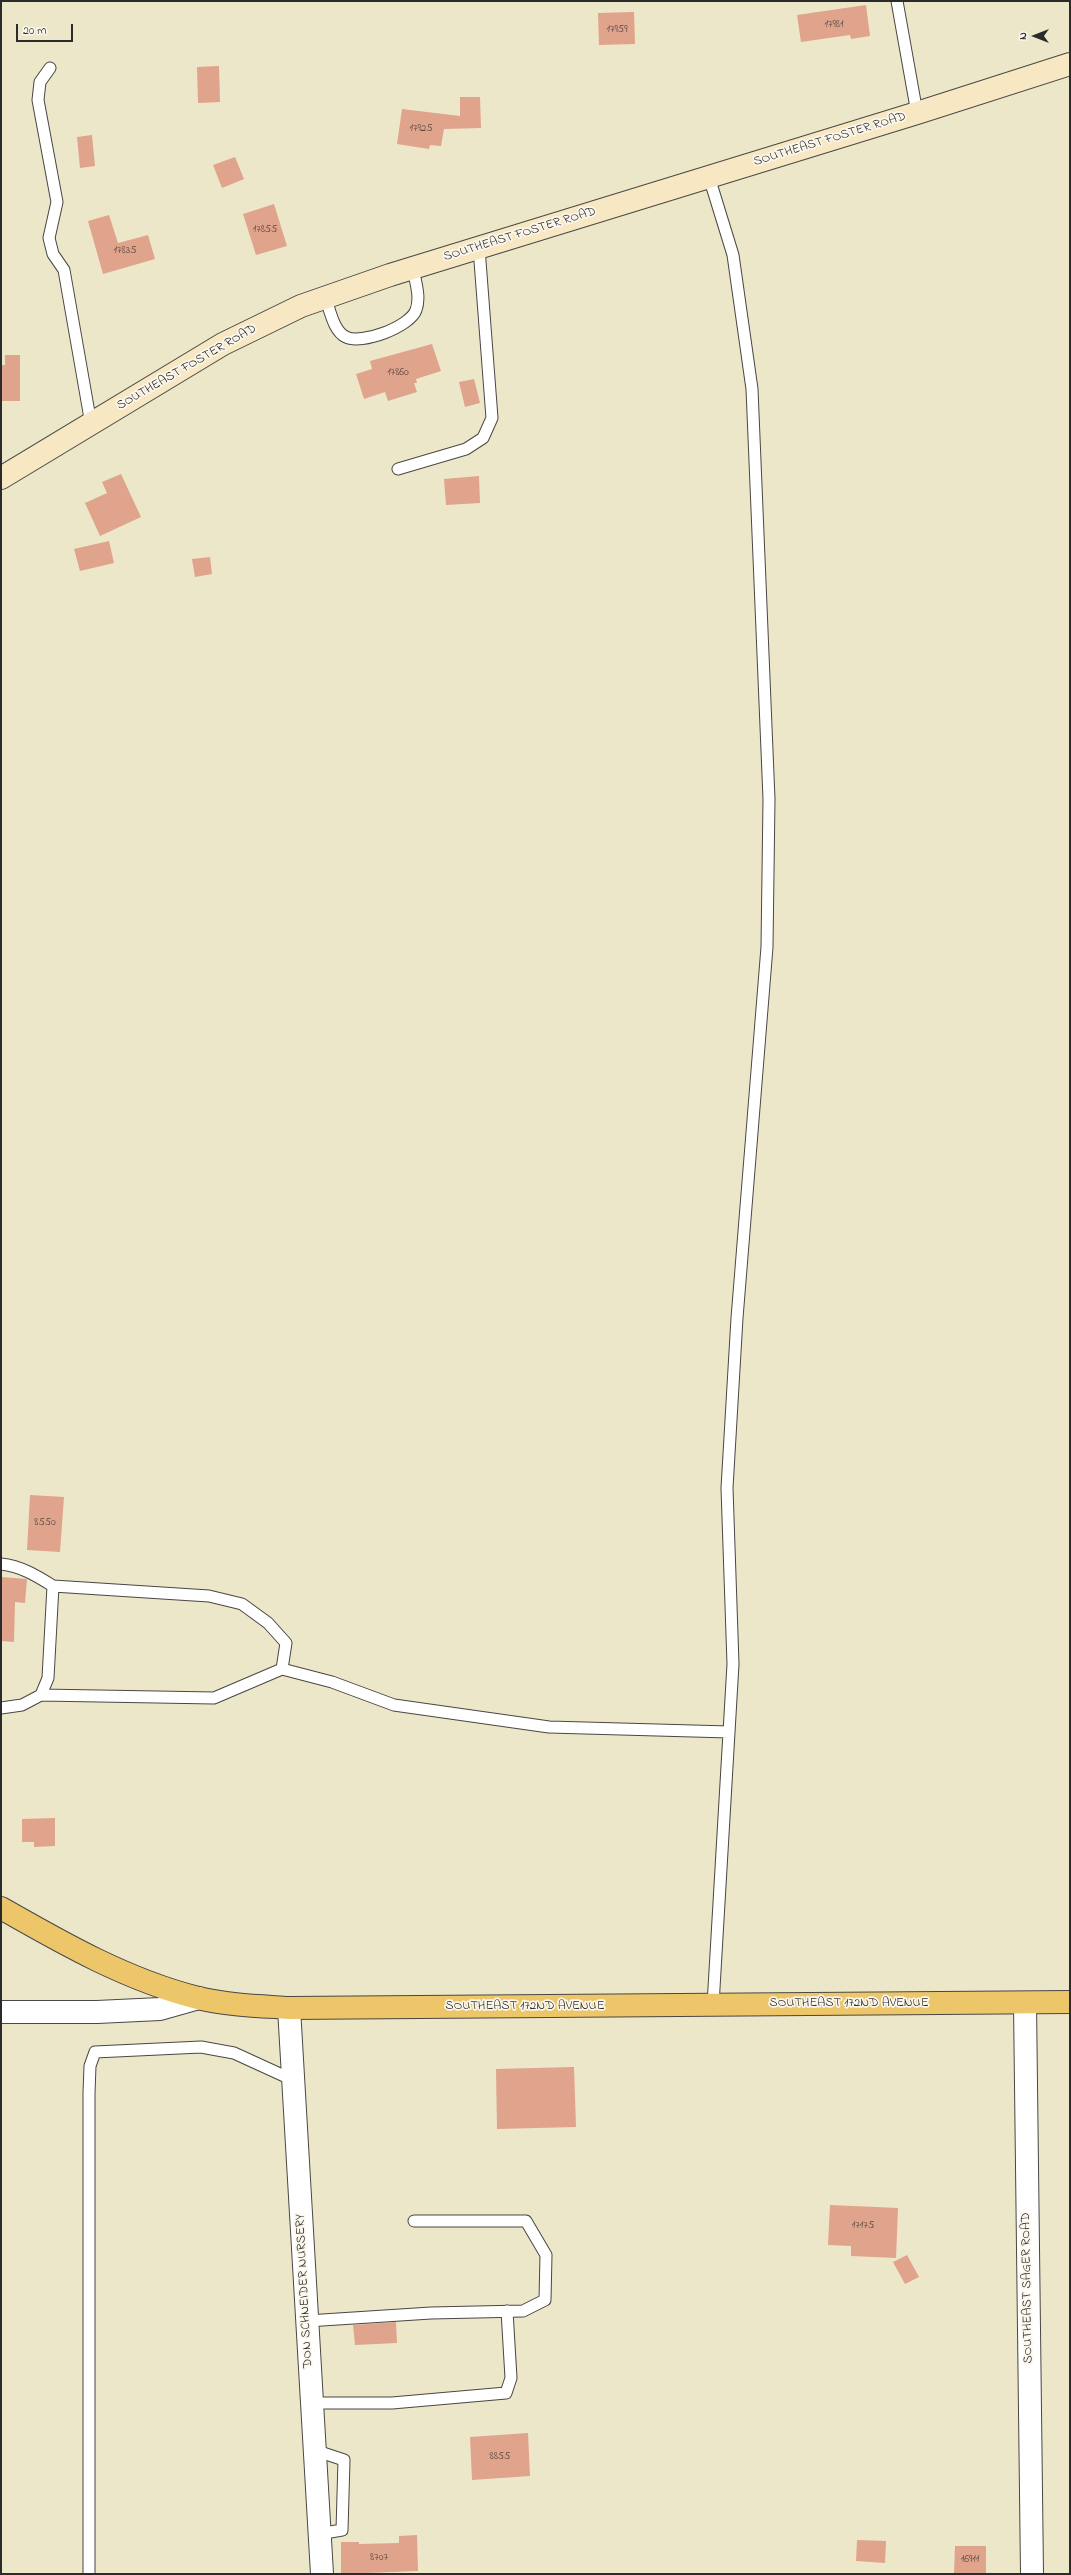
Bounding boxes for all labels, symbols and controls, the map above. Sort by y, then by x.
scale bar [18,16,75,42]
north arrow [1015,16,1055,56]
house number: 17981 [825,18,843,32]
text: 20 m [23,22,46,40]
house number: 17959 [607,23,627,37]
text: N [1015,32,1031,40]
street label: SOUTHEAST FOSTER ROAD [752,109,908,171]
house number: 17925 [409,122,433,136]
street label: SOUTHEAST FOSTER ROAD [442,204,598,266]
house number: 17855 [253,223,277,237]
house number: 17835 [114,244,136,258]
street label: SOUTHEAST FOSTER ROAD [114,322,260,414]
house number: 17860 [387,366,409,380]
house number: 8550 [34,1516,56,1530]
street label: SOUTHEAST 172ND AVENUE [769,1996,929,2012]
street label: SOUTHEAST 172ND AVENUE [445,1999,605,2015]
street label: SOUTHEAST SAGER ROAD [1019,2212,1037,2364]
street label: DON SCHNEIDER NURSERY [293,2214,317,2368]
house number: 17175 [852,2219,874,2233]
house number: 8855 [490,2450,510,2464]
house number: 8707 [370,2551,388,2565]
house number: 16911 [961,2553,979,2567]

